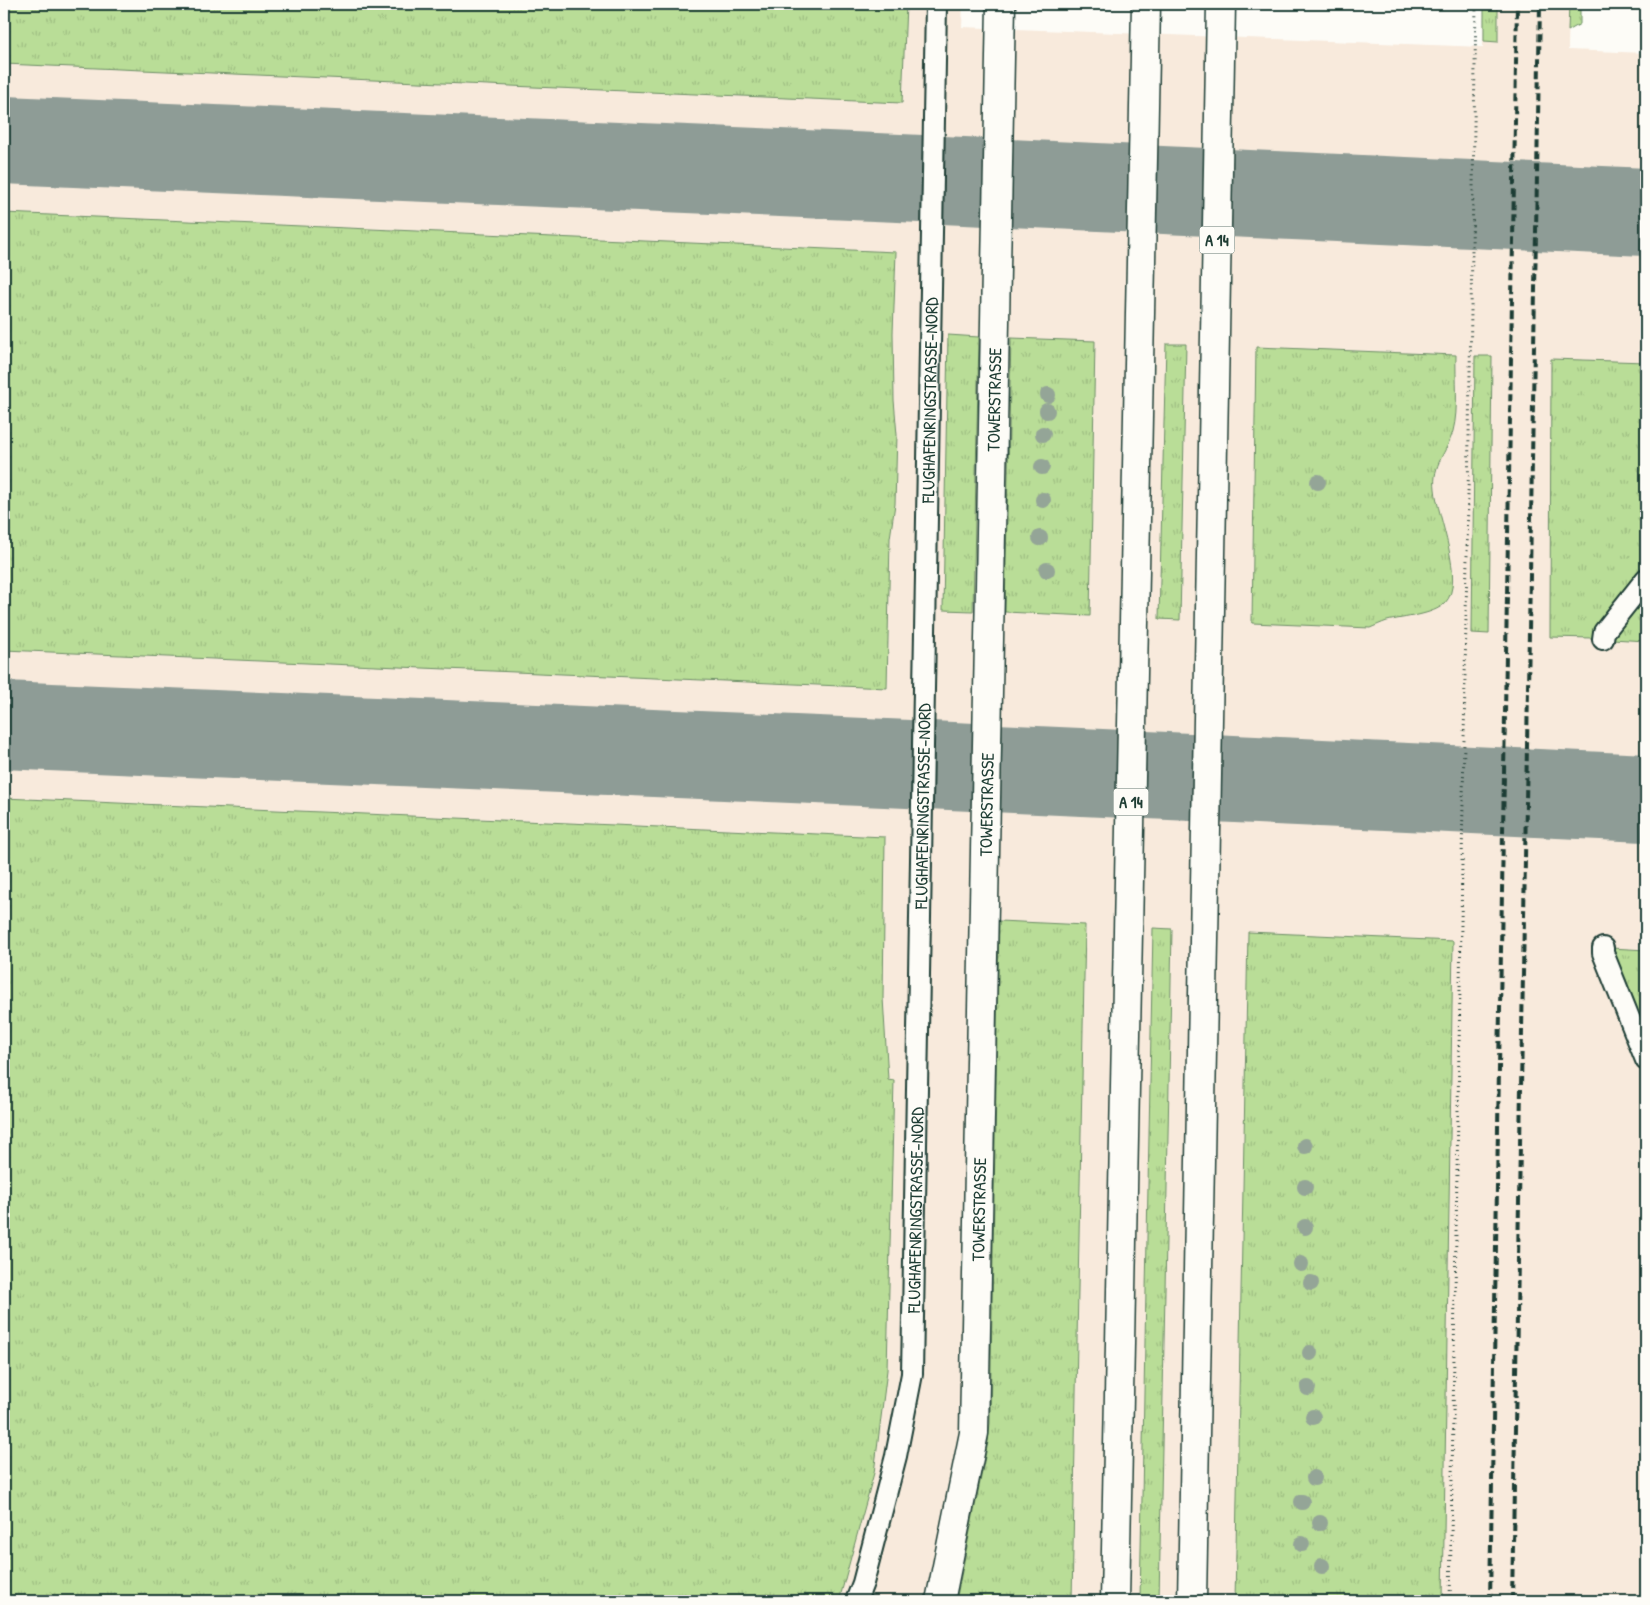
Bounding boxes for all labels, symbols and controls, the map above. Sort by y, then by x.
road number: A 14 [1200,226,1234,254]
street label: FLUGHAFENRINGSTRASSE-NORD [915,297,943,504]
street label: TOWERSTRASSE [980,347,1007,452]
street label: FLUGHAFENRINGSTRASSE-NORD [908,703,936,910]
street label: TOWERSTRASSE [972,752,999,857]
road number: A 14 [1114,789,1148,816]
street label: FLUGHAFENRINGSTRASSE-NORD [901,1106,929,1314]
street label: TOWERSTRASSE [965,1157,992,1262]

